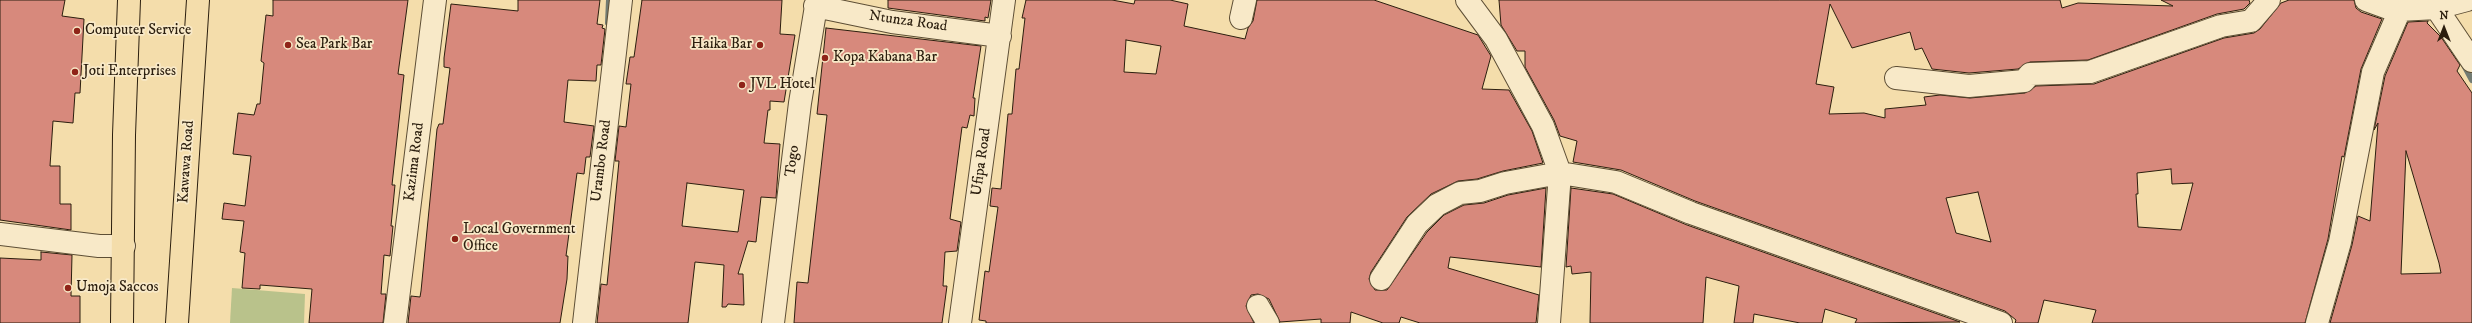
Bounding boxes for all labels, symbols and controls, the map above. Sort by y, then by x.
street label: Ntunza Road [868,8,948,36]
north arrow [2424,8,2464,48]
text: N [2439,9,2449,23]
place label: Computer Service [85,22,191,40]
marker: Computer Service [72,26,82,36]
place label: Sea Park Bar [296,36,372,54]
place label: Haika Bar [691,36,752,54]
marker: Sea Park Bar [283,40,293,50]
marker: Haika Bar [755,40,765,50]
place label: Kopa Kabana Bar [833,49,937,67]
marker: Kopa Kabana Bar [820,53,830,63]
place label: Joti Enterprises [83,63,176,81]
marker: Joti Enterprises [70,67,80,77]
place label: JVL Hotel [750,76,815,94]
marker: JVL Hotel [737,80,747,90]
street label: Urambo Road [588,119,616,203]
street label: Kawawa Road [175,120,199,204]
street label: Kazima Road [401,122,429,202]
street label: Ufipa Road [968,127,996,197]
street label: Togo [782,144,804,178]
place label: Local Government Office [463,221,576,256]
marker: Local Government Office [450,234,460,244]
place label: Umoja Saccos [76,279,158,297]
marker: Umoja Saccos [63,283,73,293]

